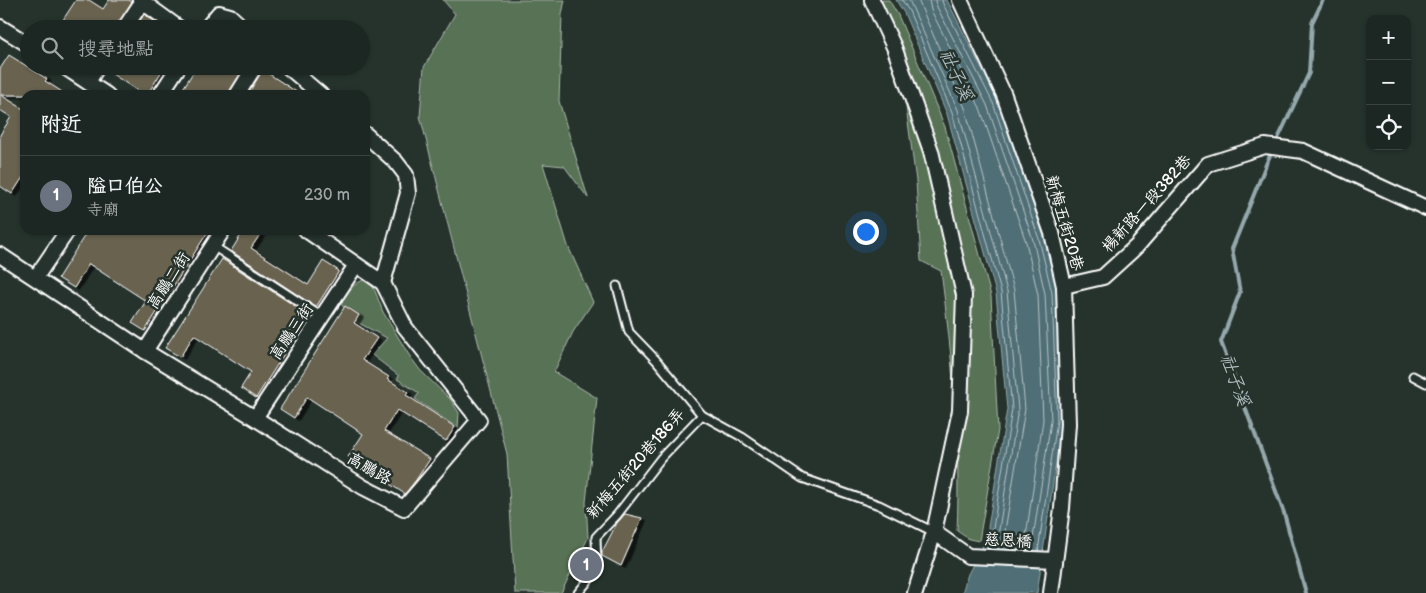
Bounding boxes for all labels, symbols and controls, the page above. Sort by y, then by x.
map controls [1366,15,1411,150]
button: + [1366,15,1411,60]
search box [20,20,370,75]
icon: search [38,34,66,62]
text: 搜尋地點 [78,38,154,61]
water label: 社子溪 [935,46,977,105]
button: − [1366,60,1411,105]
button: locate [1366,105,1411,150]
text: 附近 [40,112,82,137]
street label: 楊新路一段382巷 [1098,151,1196,257]
street label: 新梅五街20巷 [1041,173,1087,273]
text: 隘口伯公 [87,175,163,198]
text: 1 [53,186,59,205]
text: 230 m [304,186,350,205]
text: 寺廟 [87,201,119,220]
your location [853,219,879,245]
street label: 高鵬二街 [144,249,194,313]
street label: 高鵬三街 [266,300,318,364]
water label: 社子溪 [1216,351,1254,410]
street label: 新梅五街20巷186弄 [583,405,689,523]
street label: 高鵬路 [343,449,395,489]
street label: 慈恩橋 [984,530,1032,552]
pin: 1 [570,546,602,584]

